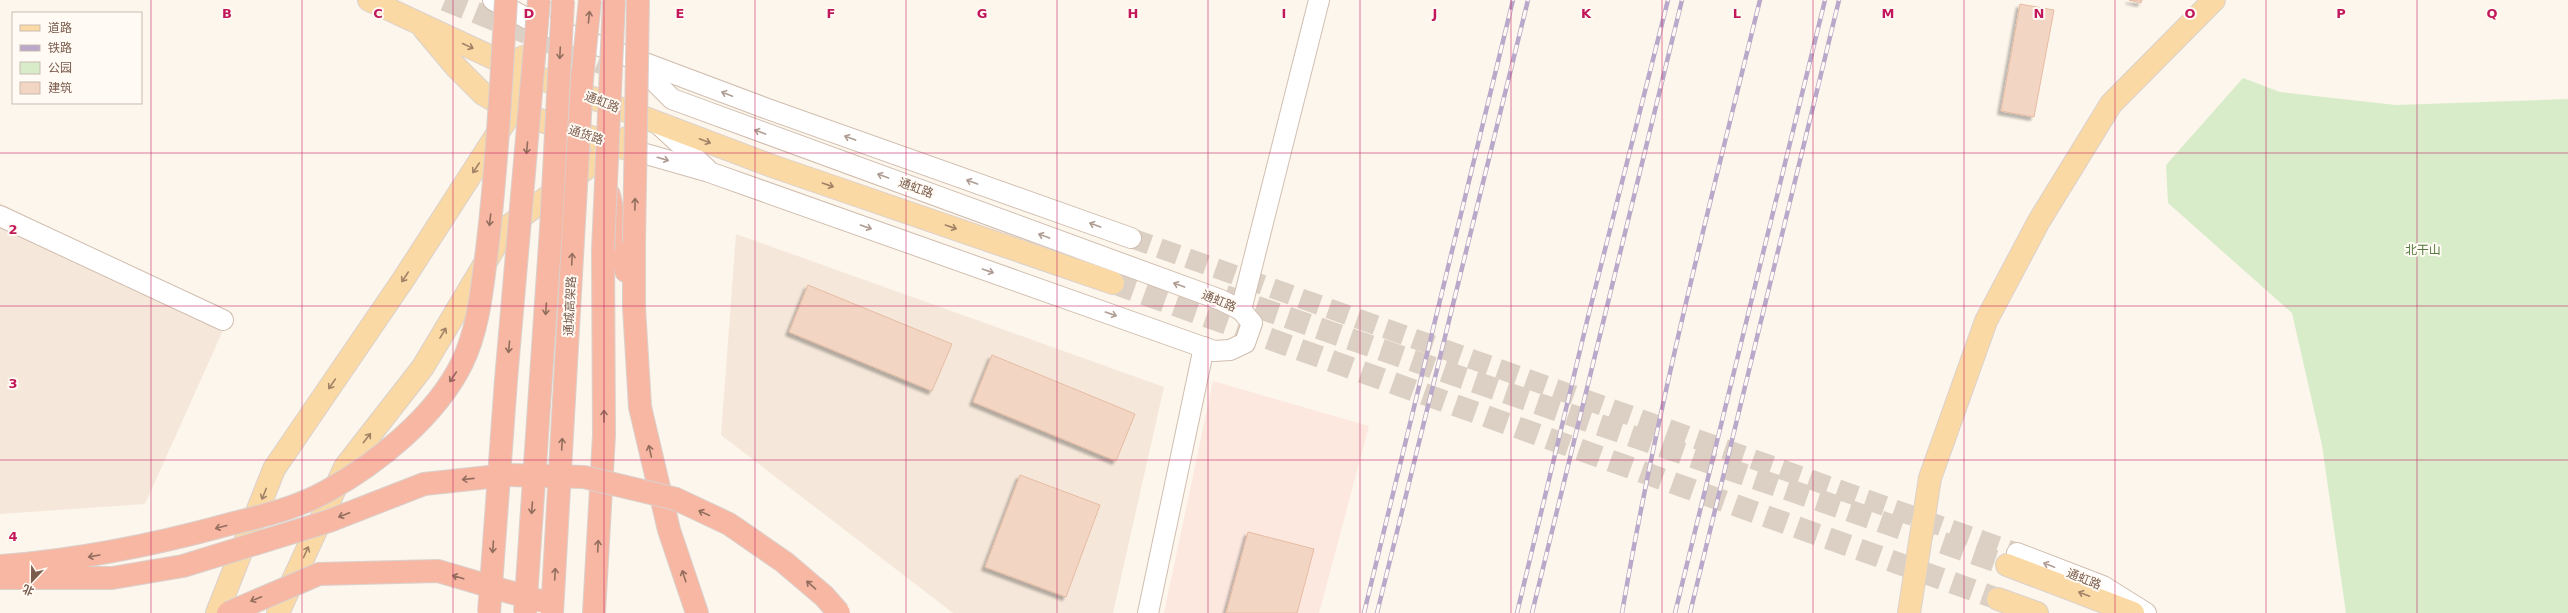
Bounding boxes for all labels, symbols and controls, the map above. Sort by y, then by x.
text: B [222,6,232,21]
text: C [373,6,383,21]
text: D [524,6,535,21]
text: E [676,6,684,21]
text: F [827,6,835,21]
text: G [977,6,987,21]
text: H [1128,6,1138,21]
text: I [1282,6,1286,21]
text: J [1432,6,1437,21]
text: K [1581,6,1592,21]
text: L [1733,6,1741,21]
text: M [1882,6,1894,21]
text: N [2034,6,2044,21]
text: O [2184,6,2196,21]
text: P [2336,6,2346,21]
text: Q [2486,6,2498,21]
one-way arrow [585,11,592,24]
legend [12,12,142,104]
text: 道路 [48,21,72,35]
text: 铁路 [48,41,72,55]
one-way arrow [461,43,473,50]
one-way arrow [556,46,564,59]
text: 公园 [48,61,72,75]
text: 建筑 [48,81,72,95]
street label: 通虹路 [583,89,621,115]
one-way arrow [722,89,734,97]
street label: 通货路 [567,123,605,147]
one-way arrow [755,127,767,135]
one-way arrow [843,134,856,141]
one-way arrow [699,137,711,145]
one-way arrow [523,141,531,154]
one-way arrow [656,156,669,163]
one-way arrow [472,162,480,173]
one-way arrow [877,172,889,180]
street label: 通虹路 [897,175,935,201]
one-way arrow [966,177,978,185]
one-way arrow [821,182,834,189]
one-way arrow [631,198,639,211]
one-way arrow [486,213,494,226]
one-way arrow [1089,221,1101,229]
text: 2 [8,222,18,237]
one-way arrow [859,224,871,232]
one-way arrow [944,224,956,232]
one-way arrow [1038,231,1050,239]
park label: 北干山 [2405,243,2441,257]
one-way arrow [569,253,576,266]
one-way arrow [982,267,994,275]
one-way arrow [401,271,409,283]
street label: 通城高架路 [561,276,579,336]
one-way arrow [1174,281,1186,289]
street label: 通虹路 [1200,288,1238,314]
one-way arrow [542,302,549,315]
one-way arrow [1104,311,1117,318]
one-way arrow [440,327,448,339]
one-way arrow [505,340,512,353]
one-way arrow [449,371,457,382]
text: 3 [8,376,18,391]
one-way arrow [328,378,336,389]
one-way arrow [600,410,608,423]
one-way arrow [363,433,372,444]
one-way arrow [558,438,566,451]
one-way arrow [646,444,654,457]
one-way arrow [462,476,475,483]
one-way arrow [260,488,267,500]
one-way arrow [528,501,536,514]
one-way arrow [699,509,711,516]
one-way arrow [339,511,351,519]
one-way arrow [215,524,228,531]
text: 4 [8,529,18,544]
one-way arrow [490,540,497,553]
one-way arrow [594,540,601,553]
one-way arrow [303,546,310,558]
one-way arrow [88,552,101,560]
north arrow [12,561,52,601]
one-way arrow [2043,561,2055,569]
street label: 通虹路 [2065,566,2103,592]
one-way arrow [551,568,558,581]
one-way arrow [680,570,688,582]
one-way arrow [452,573,465,580]
one-way arrow [806,581,817,590]
text: 北 [21,582,36,598]
one-way arrow [2078,590,2090,598]
one-way arrow [251,596,263,604]

